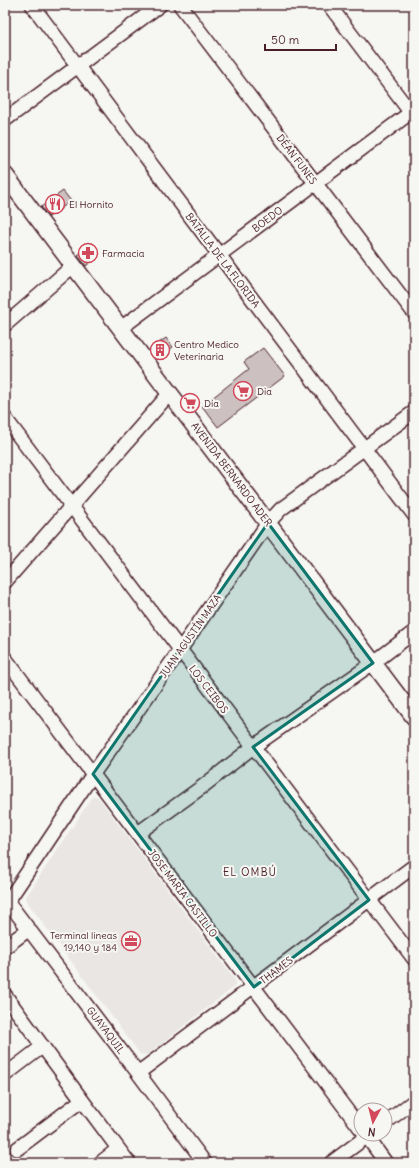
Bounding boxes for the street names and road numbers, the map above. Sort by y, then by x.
street label: DÉAN FUNES [274,132,320,187]
street label: BOEDO [249,204,285,235]
street label: BATALLA DE LA FLORIDA [183,210,263,311]
street label: AVENIDA BERNARDO ADER [188,420,275,529]
street label: JUAN AGUSTÍN MAZA [157,591,225,681]
street label: LOS CEIBOS [186,663,231,716]
street label: JOSE MARIA CASTILLO [145,847,220,940]
street label: THAMES [257,953,296,987]
street label: GUAYAQUIL [84,1004,128,1057]

